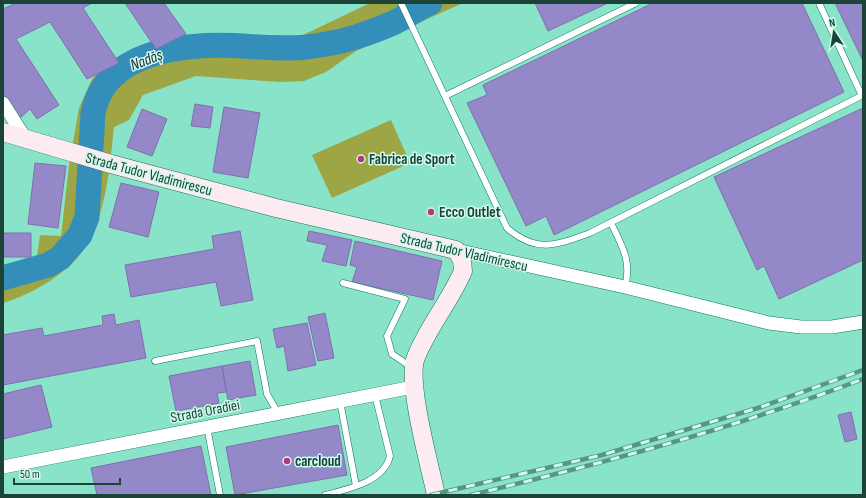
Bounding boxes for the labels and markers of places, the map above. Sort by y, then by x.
place label: Fabrica de Sport [369,150,455,169]
marker: Fabrica de Sport [356,154,366,164]
place label: Ecco Outlet [439,203,501,222]
marker: Ecco Outlet [426,207,436,217]
place label: carcloud [295,452,341,471]
marker: carcloud [282,456,292,466]

